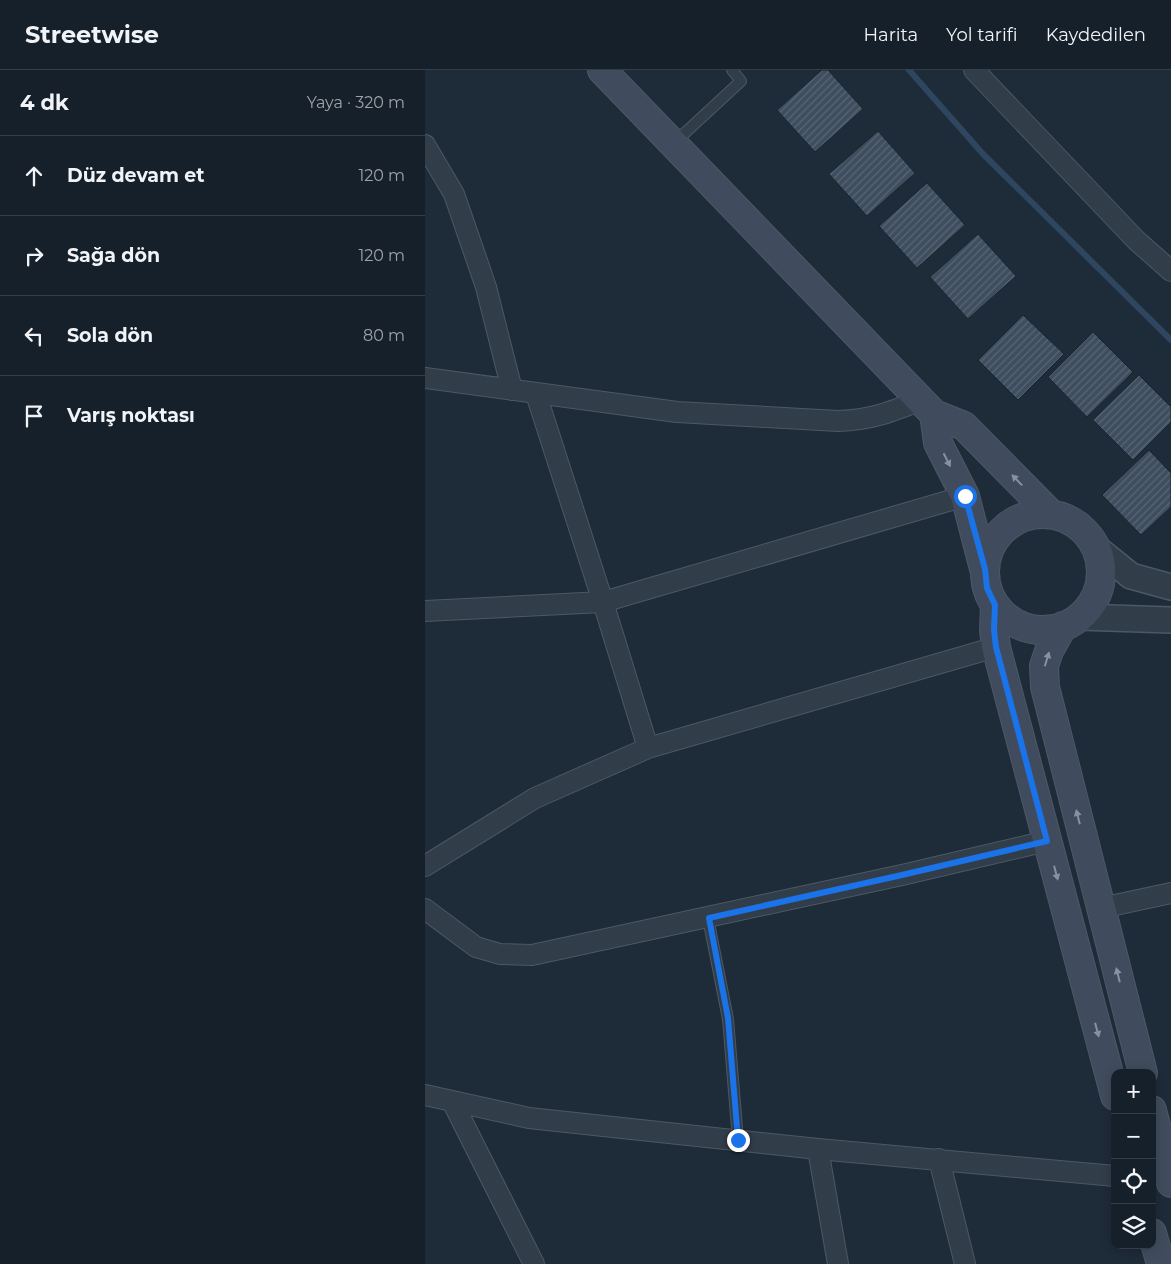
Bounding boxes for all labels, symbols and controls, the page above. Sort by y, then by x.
text: Streetwise [25,20,159,49]
text: Harita [863,24,918,46]
text: Yol tarifi [946,24,1018,46]
text: Kaydedilen [1046,24,1146,46]
text: 4 dk [20,90,69,115]
text: Yaya · 320 m [307,93,405,112]
icon: ahead [20,162,48,190]
text: Düz devam et [67,164,205,187]
text: 120 m [358,166,405,185]
icon: right [20,242,48,270]
text: Sağa dön [67,244,160,267]
text: 120 m [358,246,405,265]
icon: left [20,322,48,350]
text: Sola dön [67,324,153,347]
text: 80 m [363,326,405,345]
icon: arrive [20,402,48,430]
text: Varış noktası [67,404,195,427]
one-way arrow [943,453,951,467]
one-way arrow [1011,474,1023,486]
route start [954,485,977,508]
one-way arrow [1043,651,1051,666]
one-way arrow [1074,810,1082,825]
one-way arrow [1052,866,1060,881]
one-way arrow [1114,967,1122,982]
one-way arrow [1094,1023,1102,1038]
map controls [1111,1069,1156,1249]
button: + [1111,1069,1156,1114]
button: − [1111,1114,1156,1159]
route end [727,1129,750,1152]
button: locate [1111,1159,1156,1204]
button: layers [1111,1204,1156,1249]

